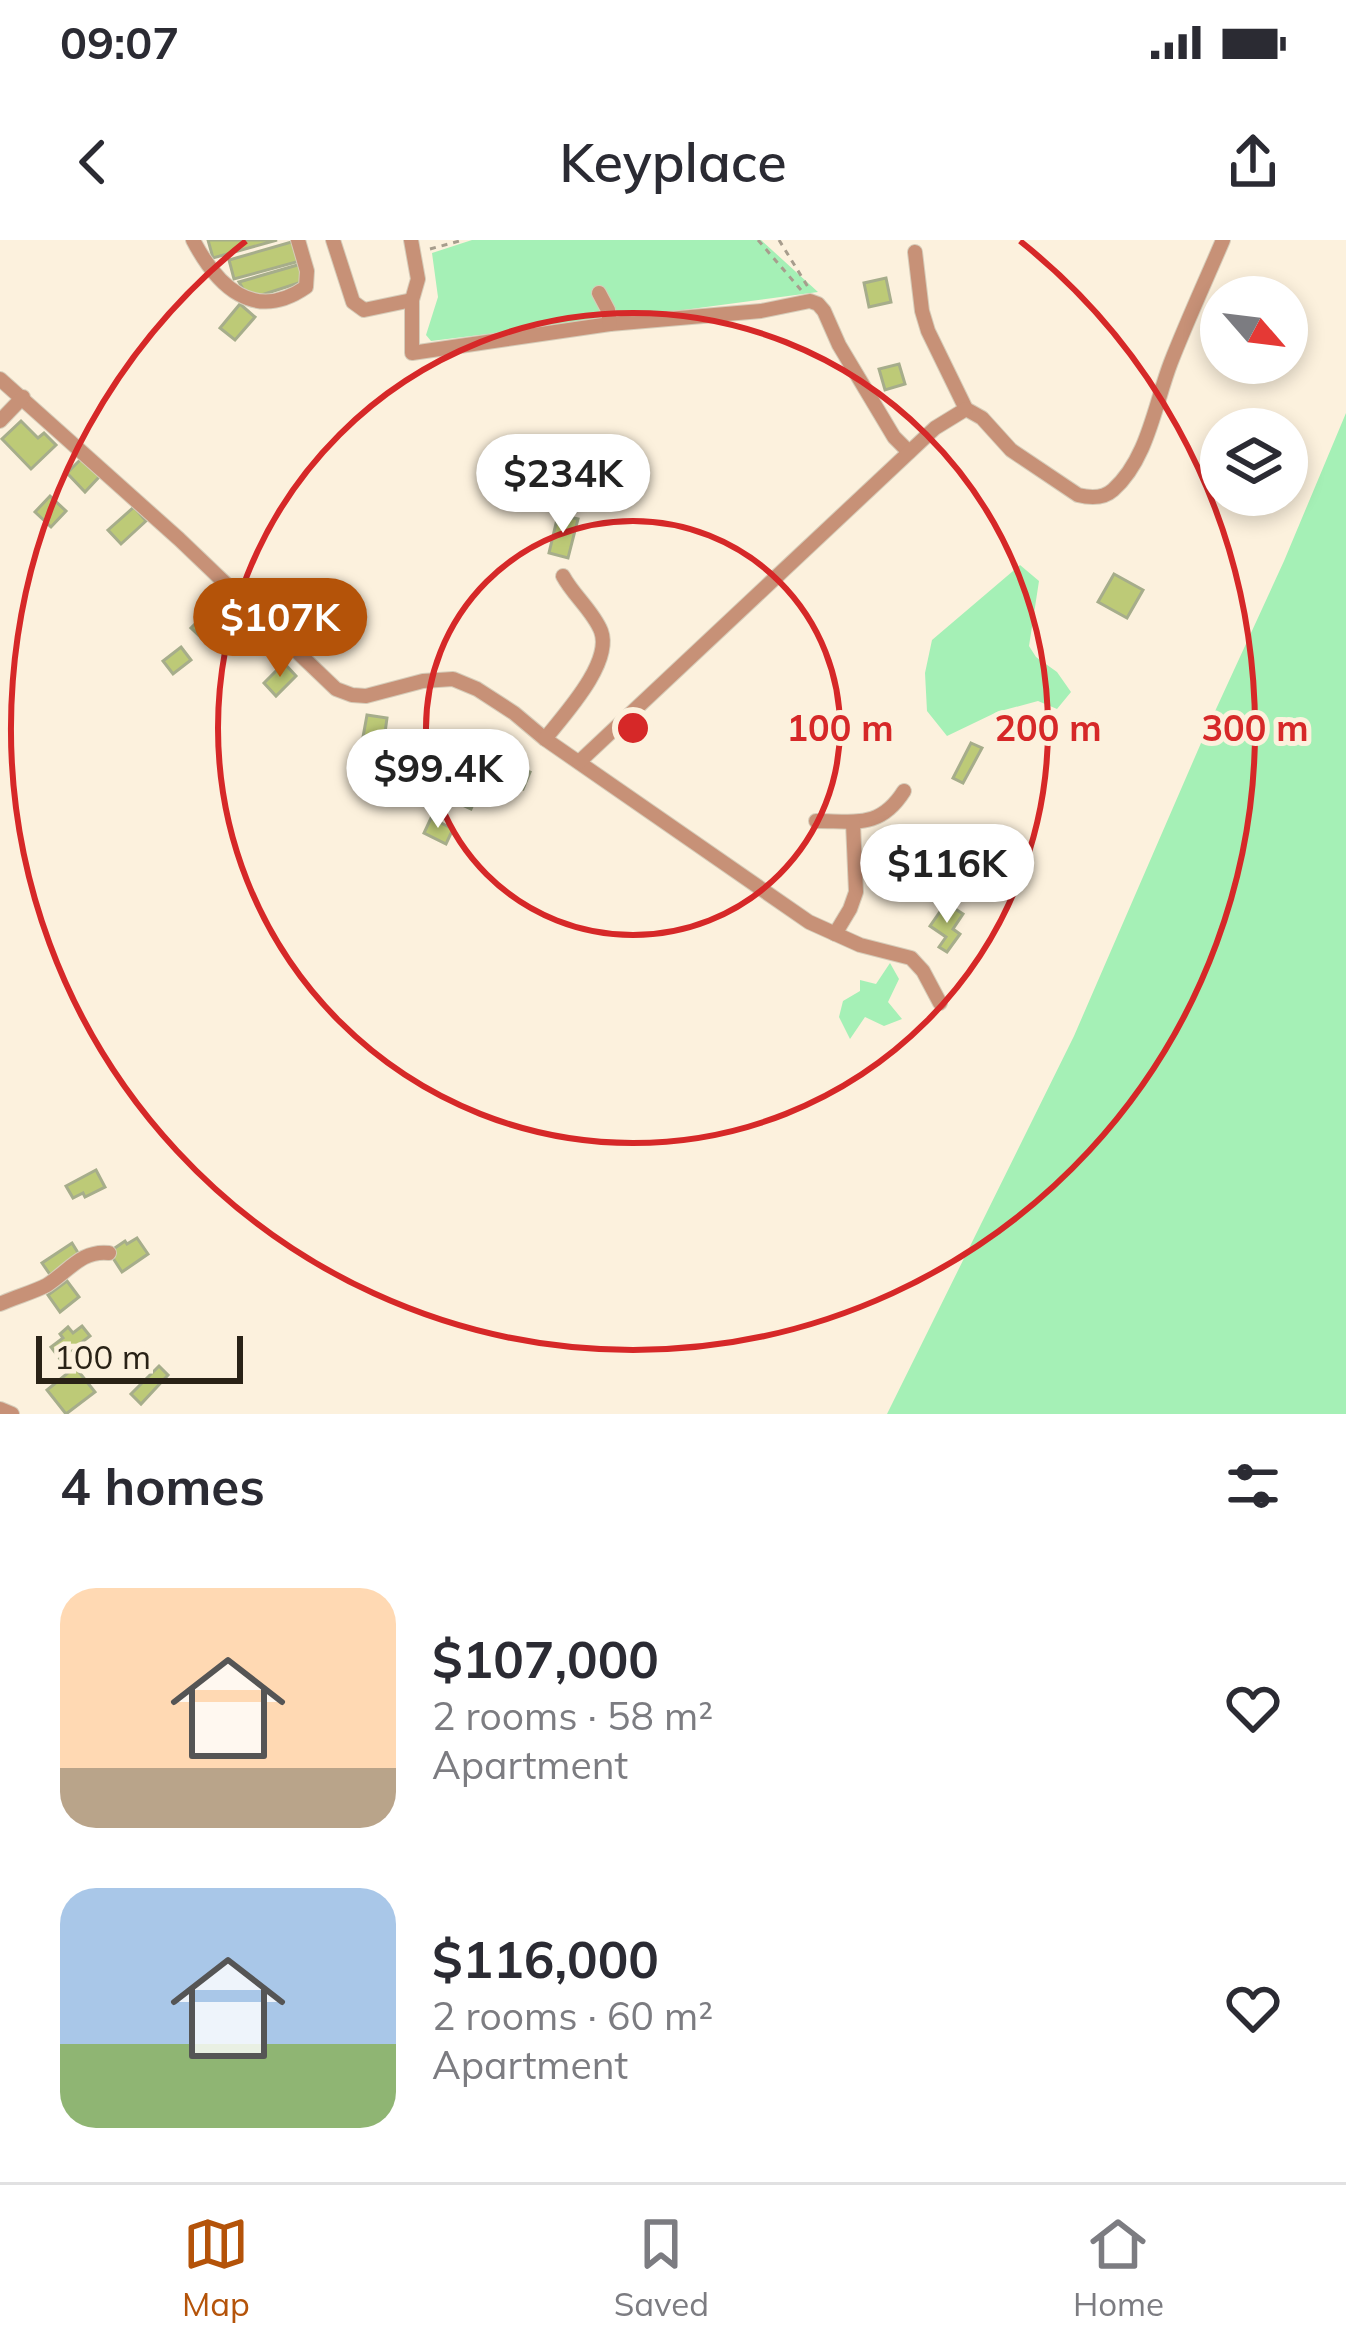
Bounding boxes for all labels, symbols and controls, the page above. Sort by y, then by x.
text: 09:07 [60,14,179,70]
text: Keyplace [559,128,787,196]
icon: back [60,129,126,195]
icon: share [1220,129,1286,195]
north arrow [1200,276,1308,384]
map controls [1200,276,1308,516]
button: layers [1200,408,1308,516]
pin: $234K [479,434,647,536]
text: $234K [503,448,623,497]
pin: $107K [196,578,364,680]
text: $107K [220,592,340,641]
text: 100 m [786,705,894,750]
text: 200 m [994,705,1102,750]
text: 300 m [1201,705,1309,750]
centre of rings [612,707,654,749]
pin: $99.4K [340,729,536,831]
text: $99.4K [373,743,503,792]
pin: $116K [863,824,1031,926]
text: $116K [887,838,1007,887]
scale bar [36,1330,243,1383]
text: 100 m [54,1336,151,1377]
icon: filters [1220,1453,1286,1519]
text: 4 homes [60,1454,265,1518]
text: $107,000 [432,1627,659,1691]
icon: home [156,1636,300,1780]
icon: heart [1220,1675,1286,1741]
text: 2 rooms · 58 m² [432,1691,713,1740]
text: Apartment [432,1740,628,1789]
text: $116,000 [432,1927,659,1991]
icon: home [156,1936,300,2080]
icon: heart [1220,1975,1286,2041]
text: 2 rooms · 60 m² [432,1991,713,2040]
text: Apartment [432,2040,628,2089]
tab: Map [182,2211,250,2324]
tab: Saved [614,2211,709,2324]
tab: Home [1073,2211,1164,2324]

